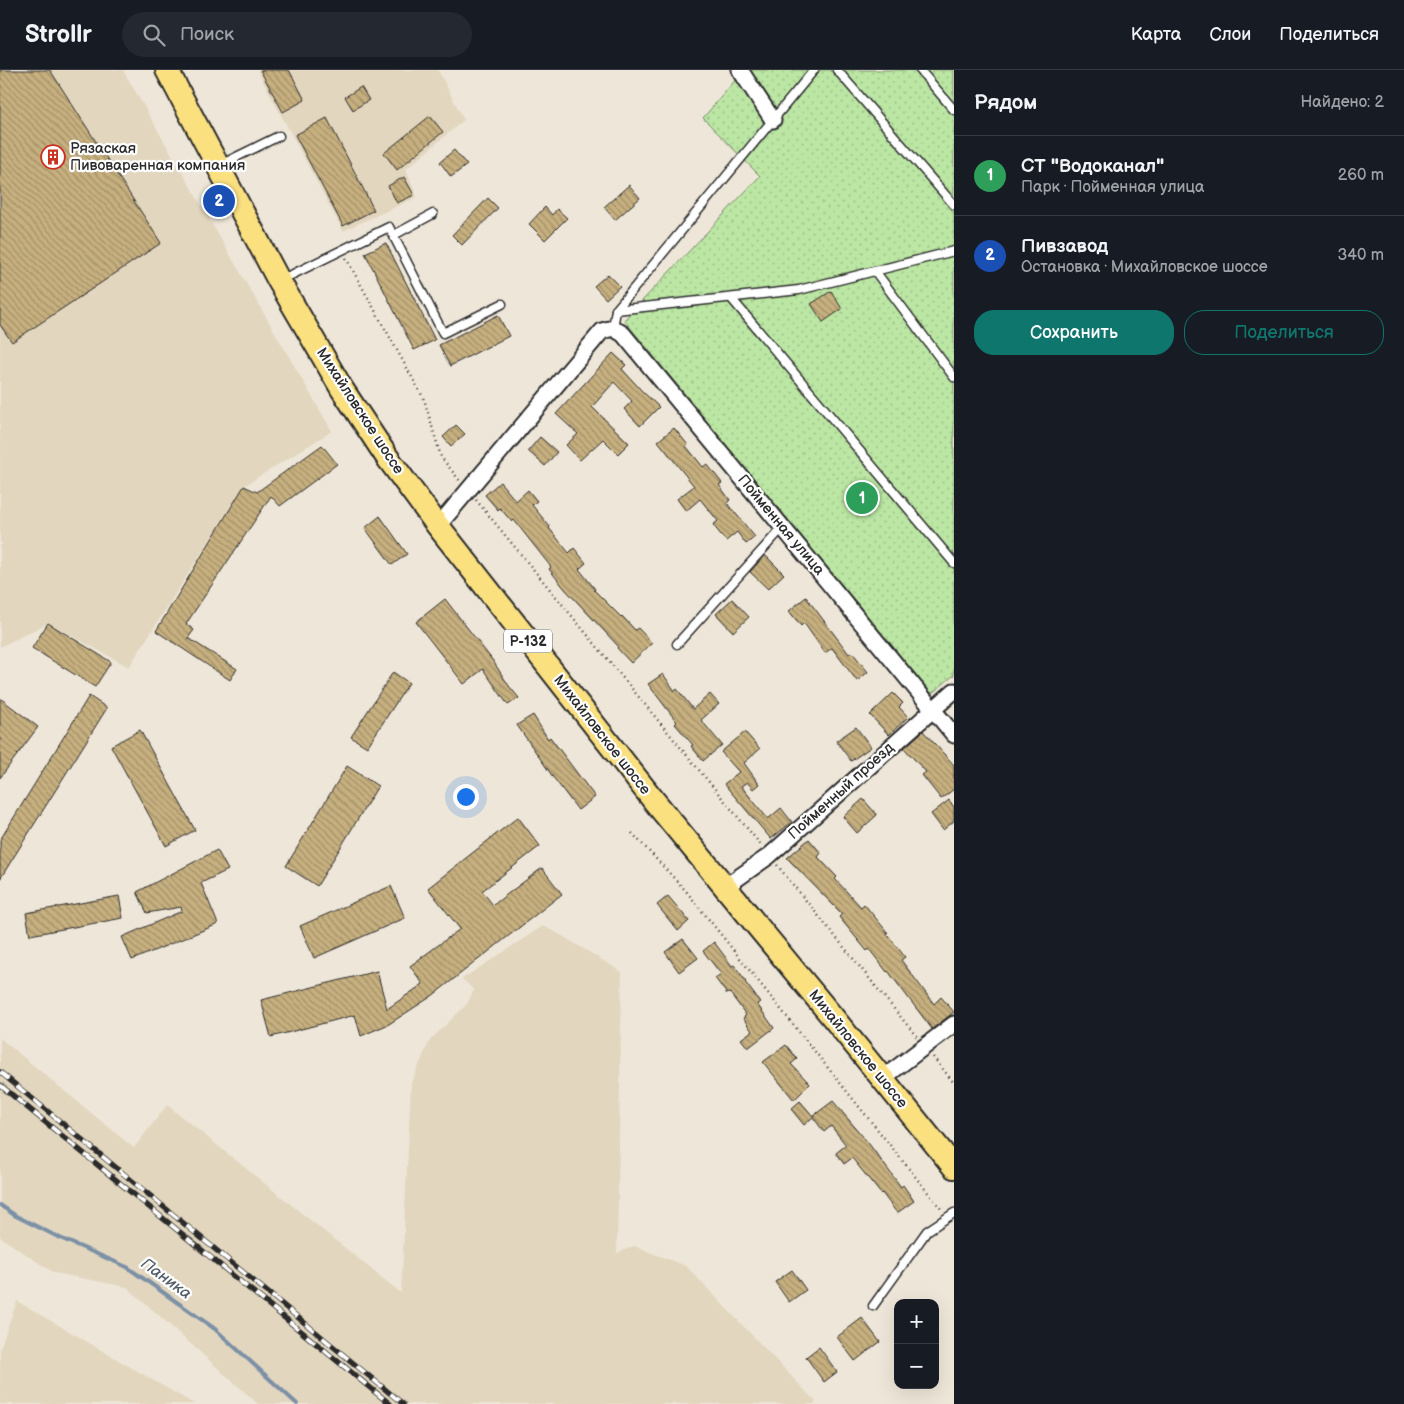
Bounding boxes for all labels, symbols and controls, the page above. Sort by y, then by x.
search box [122,12,472,57]
text: Strollr [25,20,92,49]
icon: search [140,21,168,49]
text: Поиск [180,23,234,46]
text: Карта [1131,24,1181,45]
text: Слои [1209,24,1251,45]
text: Поделиться [1279,24,1379,45]
text: Рядом [974,90,1037,115]
text: Найдено: 2 [1300,93,1384,112]
place label: Рязаская Пивоваренная компания [70,139,245,175]
building icon: Рязаская Пивоваренная компания [40,144,66,170]
text: СТ "Водоканал" [1021,155,1164,178]
text: 1 [987,166,993,185]
text: 260 m [1338,166,1384,185]
text: Парк · Пойменная улица [1021,178,1204,197]
pin: 2 [203,182,235,220]
text: Пивзавод [1021,235,1108,258]
text: 2 [985,246,995,265]
text: 340 m [1337,246,1384,265]
text: Остановка · Михайловское шоссе [1021,258,1268,277]
button: Сохранить [974,310,1174,355]
button: Поделиться [1184,310,1384,355]
street label: Михайловское шоссе [312,344,408,478]
street label: Пойменная улица [733,471,829,579]
pin: 1 [846,479,878,517]
road number: Р-132 [504,630,552,652]
street label: Михайловское шоссе [549,671,655,799]
street label: Пойменный проезд [784,738,898,844]
your location [453,784,479,810]
street label: Михайловское шоссе [804,986,912,1112]
water label: Паника [137,1254,195,1304]
map controls [894,1299,939,1389]
button: + [894,1299,939,1344]
button: − [894,1344,939,1389]

